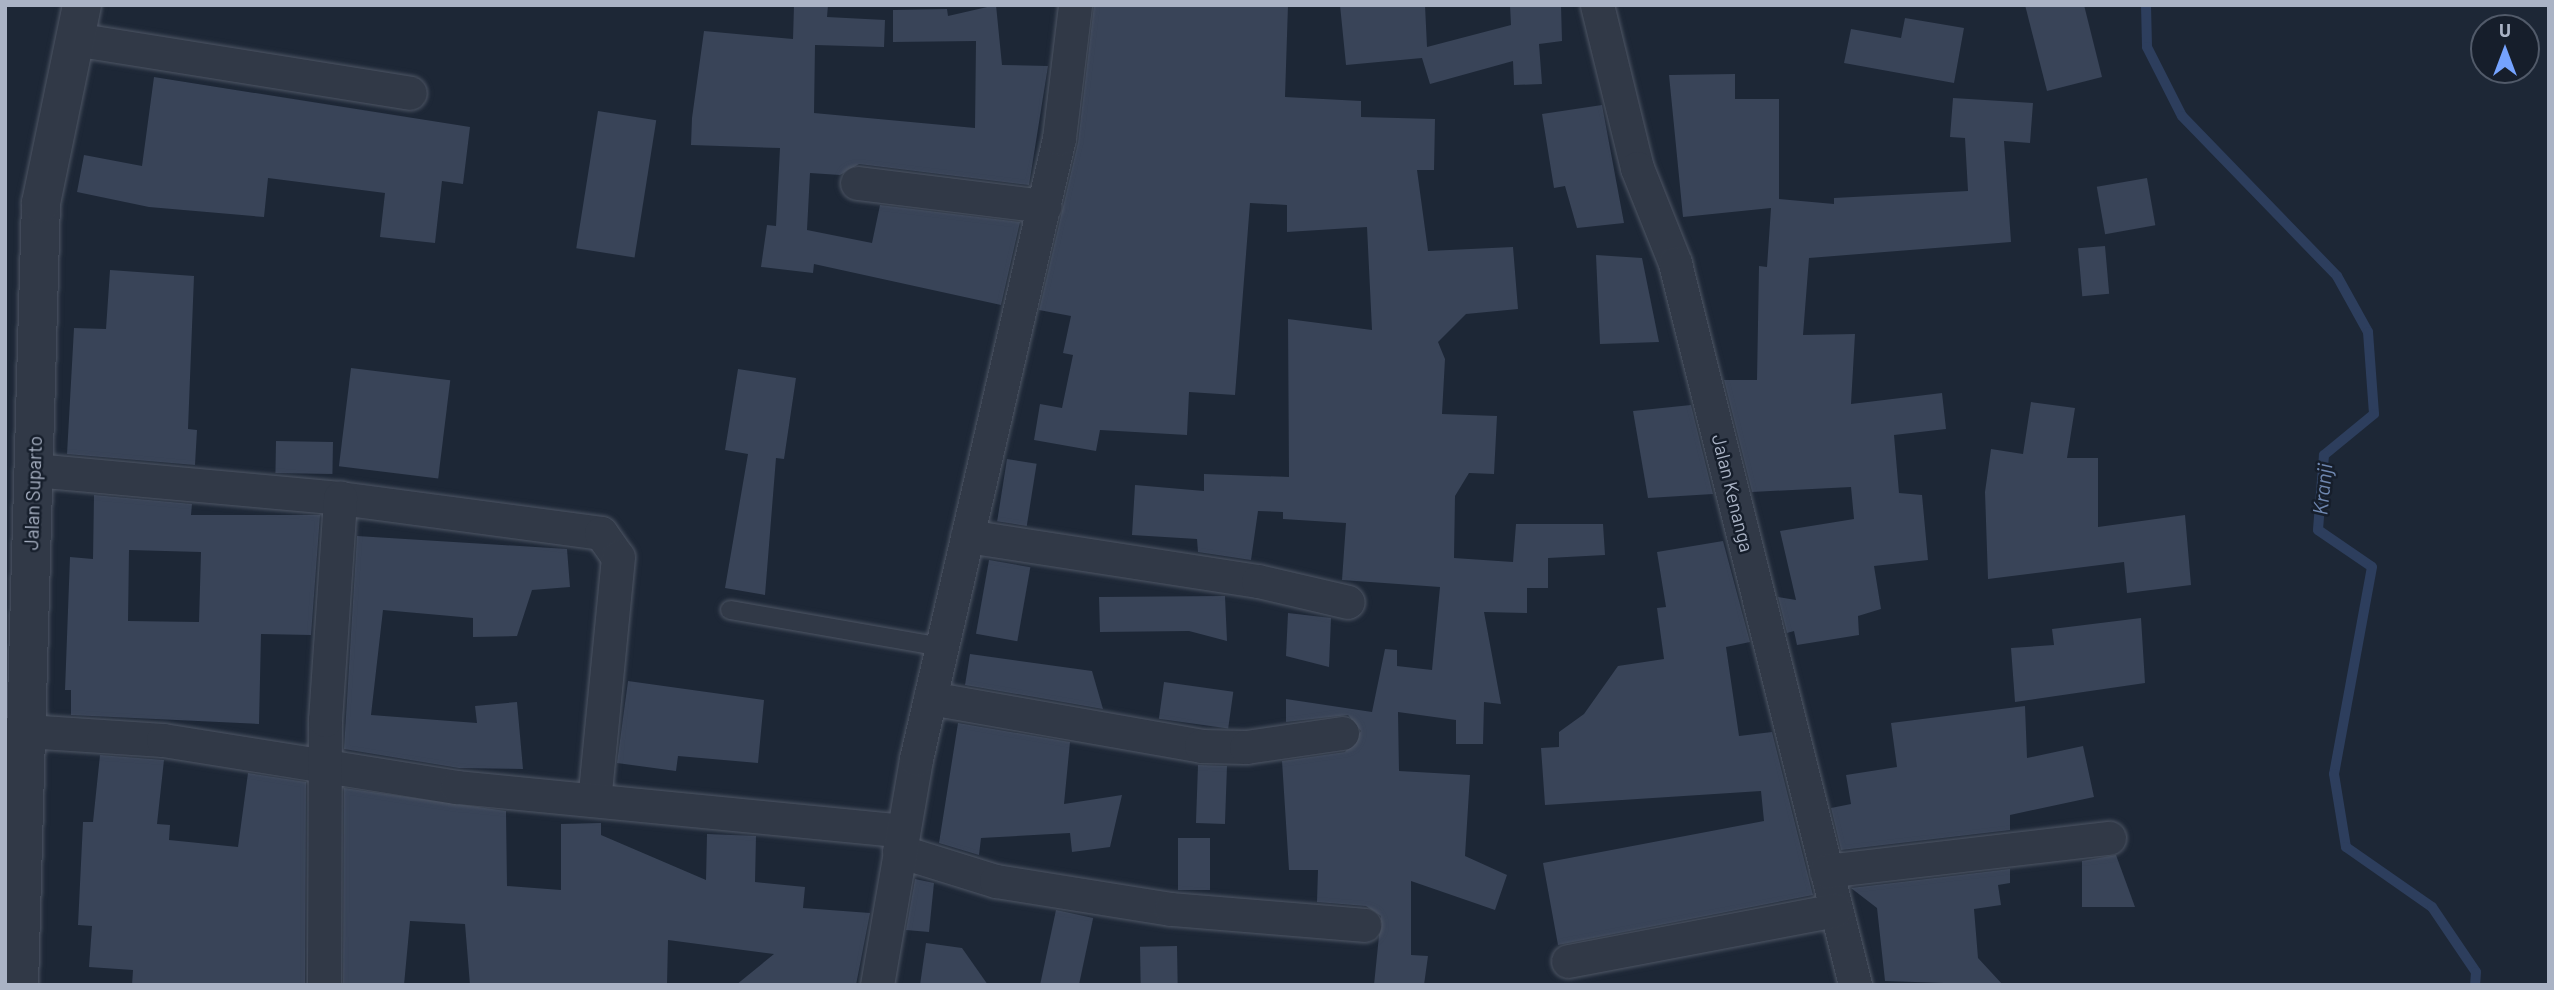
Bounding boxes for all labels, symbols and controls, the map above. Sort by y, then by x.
north arrow [2470,14,2540,84]
text: U [2499,18,2511,41]
street label: Jalan Kenanga [1707,432,1759,554]
street label: Jalan Suparto [20,435,46,551]
water label: Kranji [2307,462,2337,516]

